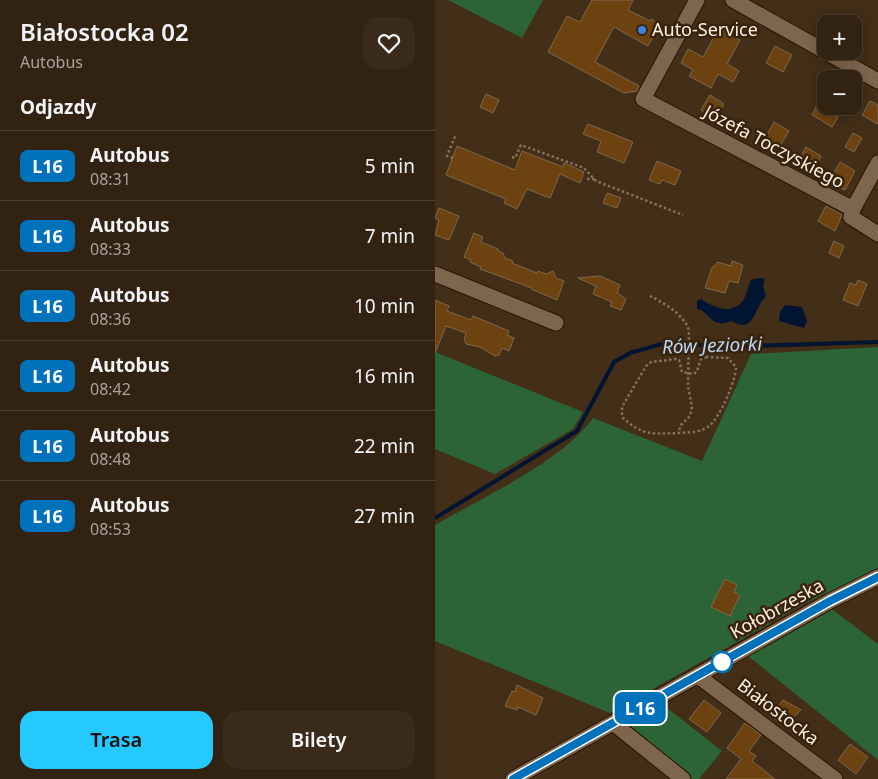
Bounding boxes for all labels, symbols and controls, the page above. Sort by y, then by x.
text: Białostocka 02 [20,15,189,48]
map controls [817,15,862,115]
button: + [817,15,862,60]
button: heart [363,17,415,69]
place label: Auto-Service [652,17,758,41]
marker: Auto-Service [636,24,648,36]
text: Autobus [20,51,83,73]
button: − [817,70,862,115]
text: Odjazdy [20,94,96,120]
street label: Józefa Toczyskiego [698,98,849,193]
text: Autobus [90,142,170,168]
text: 5 min [365,153,415,179]
text: L16 [32,154,63,178]
text: 08:31 [90,168,131,190]
text: Autobus [90,212,170,238]
text: 7 min [365,223,415,249]
text: L16 [32,224,63,248]
text: 08:33 [90,238,131,260]
text: Autobus [90,282,170,308]
text: 10 min [354,293,415,319]
text: L16 [32,294,63,318]
text: 08:36 [90,308,131,330]
water label: Rów Jeziorki [661,330,764,360]
text: Autobus [90,352,170,378]
text: 16 min [354,363,415,389]
text: L16 [32,364,63,388]
text: 08:42 [90,378,131,400]
text: Autobus [90,422,170,448]
text: 22 min [354,433,415,459]
text: L16 [32,434,63,458]
text: 08:48 [90,448,131,470]
text: Autobus [90,492,170,518]
text: 27 min [354,503,415,529]
text: L16 [32,504,63,528]
text: 08:53 [90,518,131,540]
street label: Kołobrzeska [726,573,827,644]
unlabelled marker [711,651,733,673]
street label: Białostocka [733,673,824,750]
line badge: L16 [611,692,669,724]
text: L16 [625,696,655,720]
button: Trasa [20,711,213,769]
button: Bilety [223,711,415,769]

